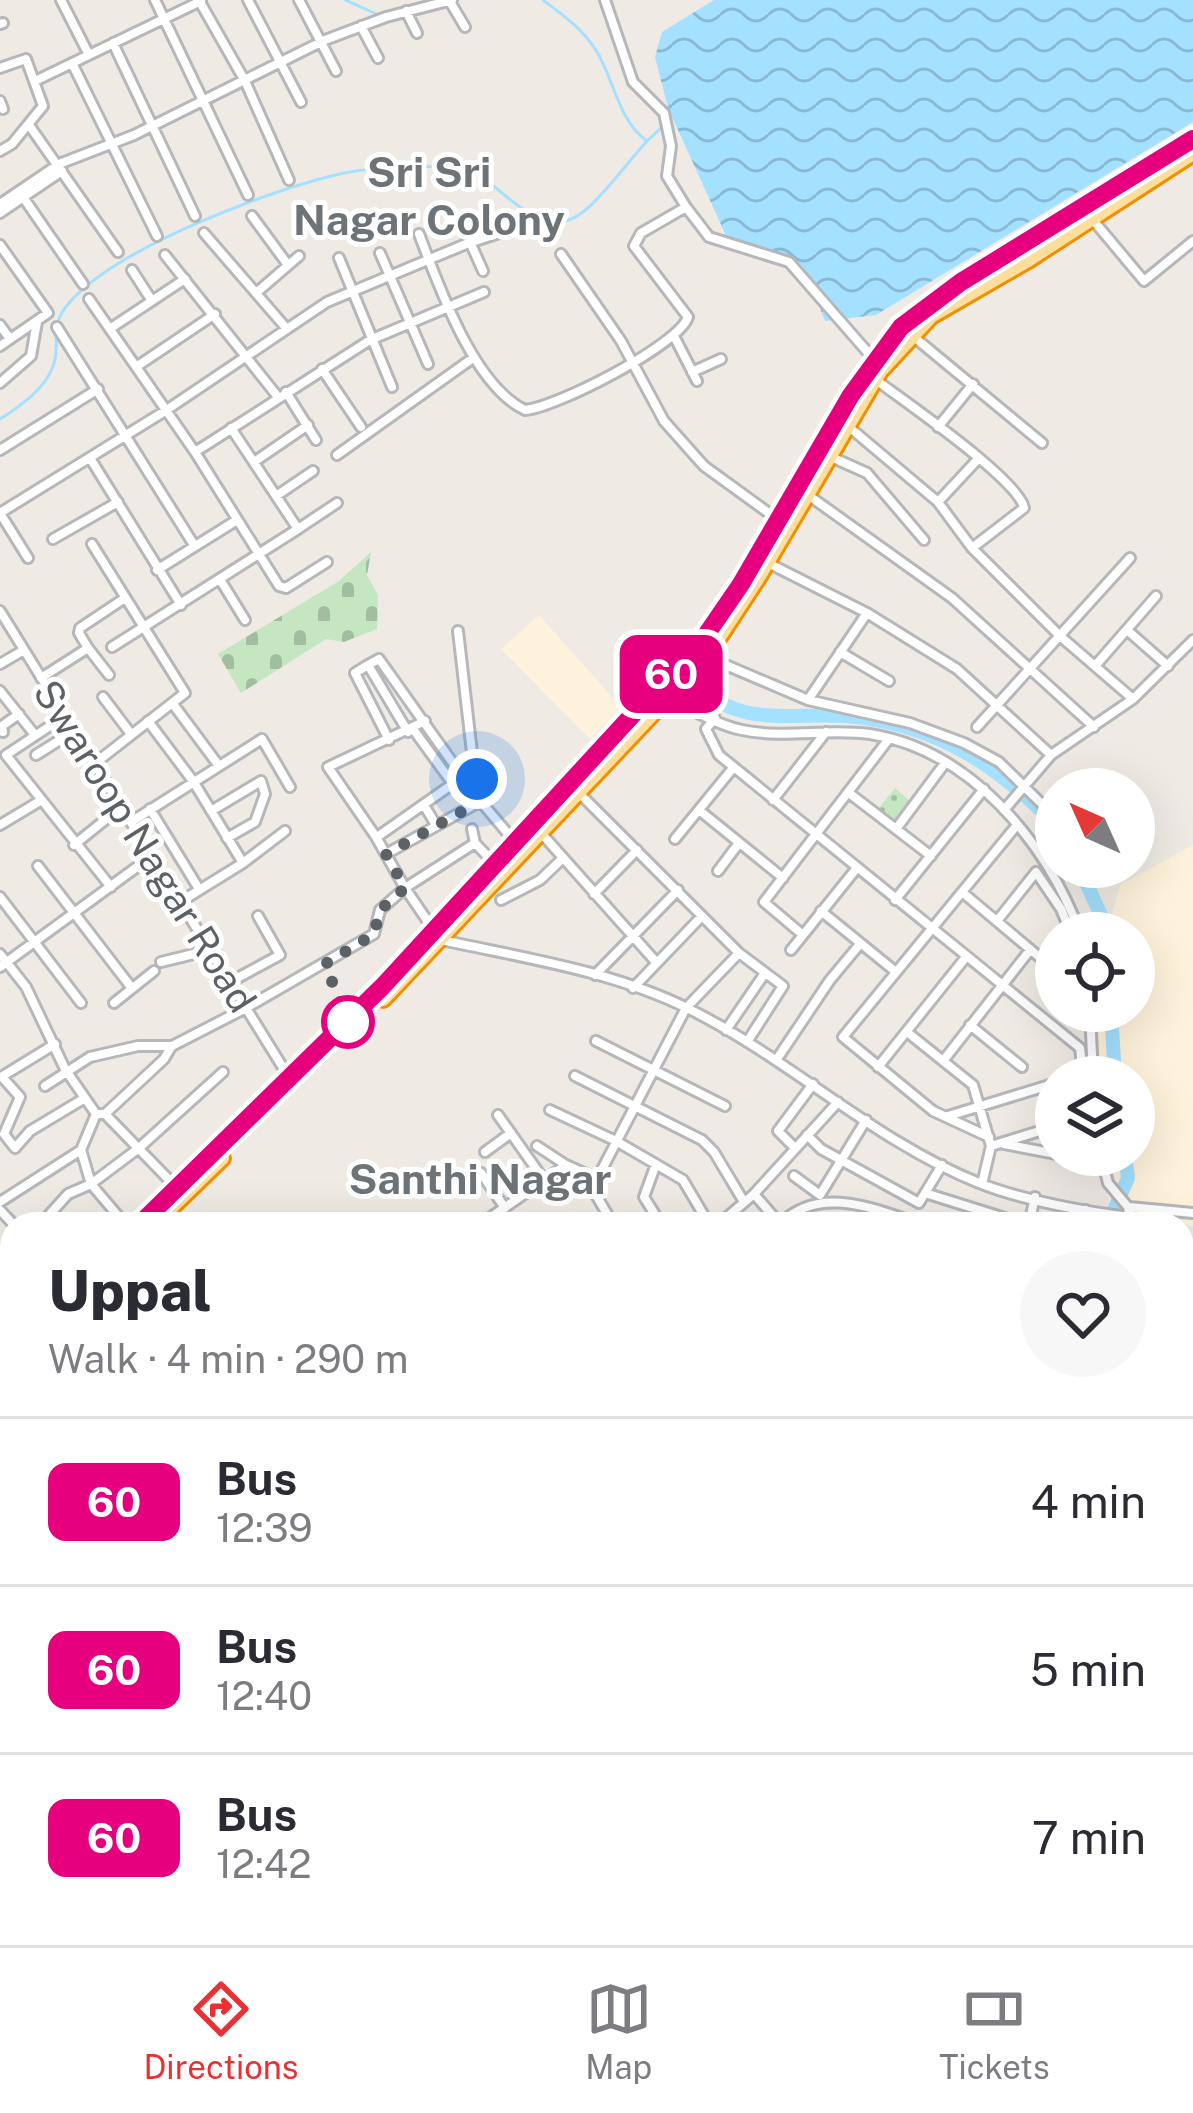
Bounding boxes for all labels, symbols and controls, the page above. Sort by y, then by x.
district label: Sri Sri Nagar Colony [293,147,565,244]
line badge: 60 [617,635,725,713]
text: 60 [644,649,698,698]
street label: Swaroop Nagar Road [24,672,266,1020]
your location [447,749,507,809]
north arrow [1035,768,1155,888]
map controls [1035,768,1155,1176]
button: locate [1035,912,1155,1032]
unlabelled marker [323,997,373,1047]
button: layers [1035,1056,1155,1176]
district label: Santhi Nagar [348,1154,612,1203]
button: heart [1020,1251,1146,1377]
text: Uppal [48,1257,212,1324]
text: Walk · 4 min · 290 m [48,1336,408,1382]
text: Bus [216,1452,297,1505]
text: 4 min [1030,1475,1146,1528]
text: 60 [87,1477,141,1526]
text: 12:39 [216,1505,313,1551]
text: Bus [216,1620,297,1673]
text: 5 min [1030,1643,1146,1696]
text: 60 [87,1645,141,1694]
text: 12:40 [216,1673,312,1719]
text: Bus [216,1788,297,1841]
text: 7 min [1032,1811,1146,1864]
text: 60 [87,1813,141,1862]
text: 12:42 [216,1841,311,1887]
tab: Directions [143,1976,298,2086]
tab: Map [585,1976,652,2086]
tab: Tickets [939,1976,1050,2086]

